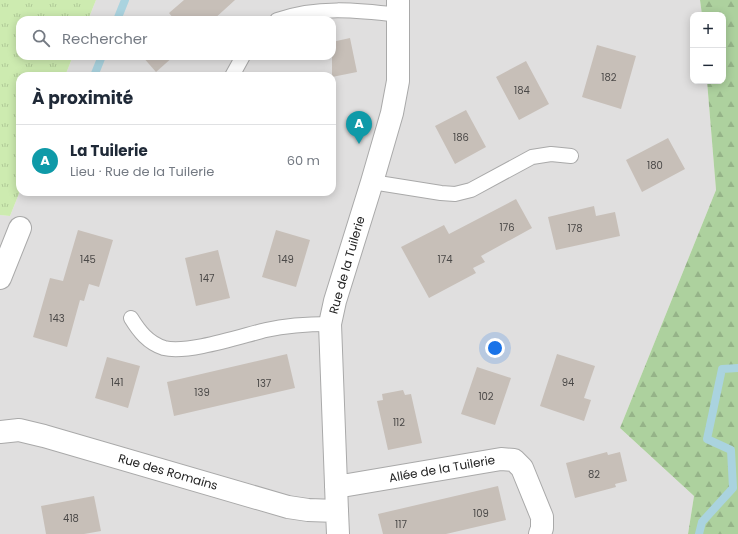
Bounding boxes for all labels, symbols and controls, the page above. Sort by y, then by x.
map controls [690,12,726,84]
button: + [690,12,726,48]
search box [16,16,336,60]
icon: search [30,27,52,49]
text: Rechercher [62,28,148,49]
button: − [690,48,726,84]
house number: 182 [601,70,617,85]
house number: 184 [514,83,530,98]
text: À proximité [32,86,133,110]
pin: A [346,111,372,144]
house number: 186 [453,130,469,145]
text: La Tuilerie [70,140,148,161]
text: A [40,151,50,170]
text: 60 m [287,151,320,170]
house number: 180 [647,158,663,173]
text: Lieu · Rue de la Tuilerie [70,162,214,181]
street label: Rue de la Tuilerie [324,214,369,316]
house number: 176 [499,220,515,235]
house number: 178 [568,221,582,236]
house number: 145 [80,252,96,267]
house number: 149 [278,252,294,267]
house number: 174 [438,252,452,267]
house number: 147 [200,271,215,286]
house number: 143 [49,311,65,326]
your location [485,338,505,358]
house number: 141 [111,375,123,390]
house number: 94 [562,375,574,390]
house number: 137 [257,376,272,391]
house number: 139 [194,385,210,400]
house number: 102 [478,389,494,404]
house number: 112 [393,415,405,430]
street label: Rue des Romains [116,449,220,494]
street label: Allée de la Tuilerie [388,451,496,486]
house number: 82 [588,467,600,482]
house number: 109 [473,506,489,521]
house number: 418 [63,511,79,526]
house number: 117 [395,517,407,532]

